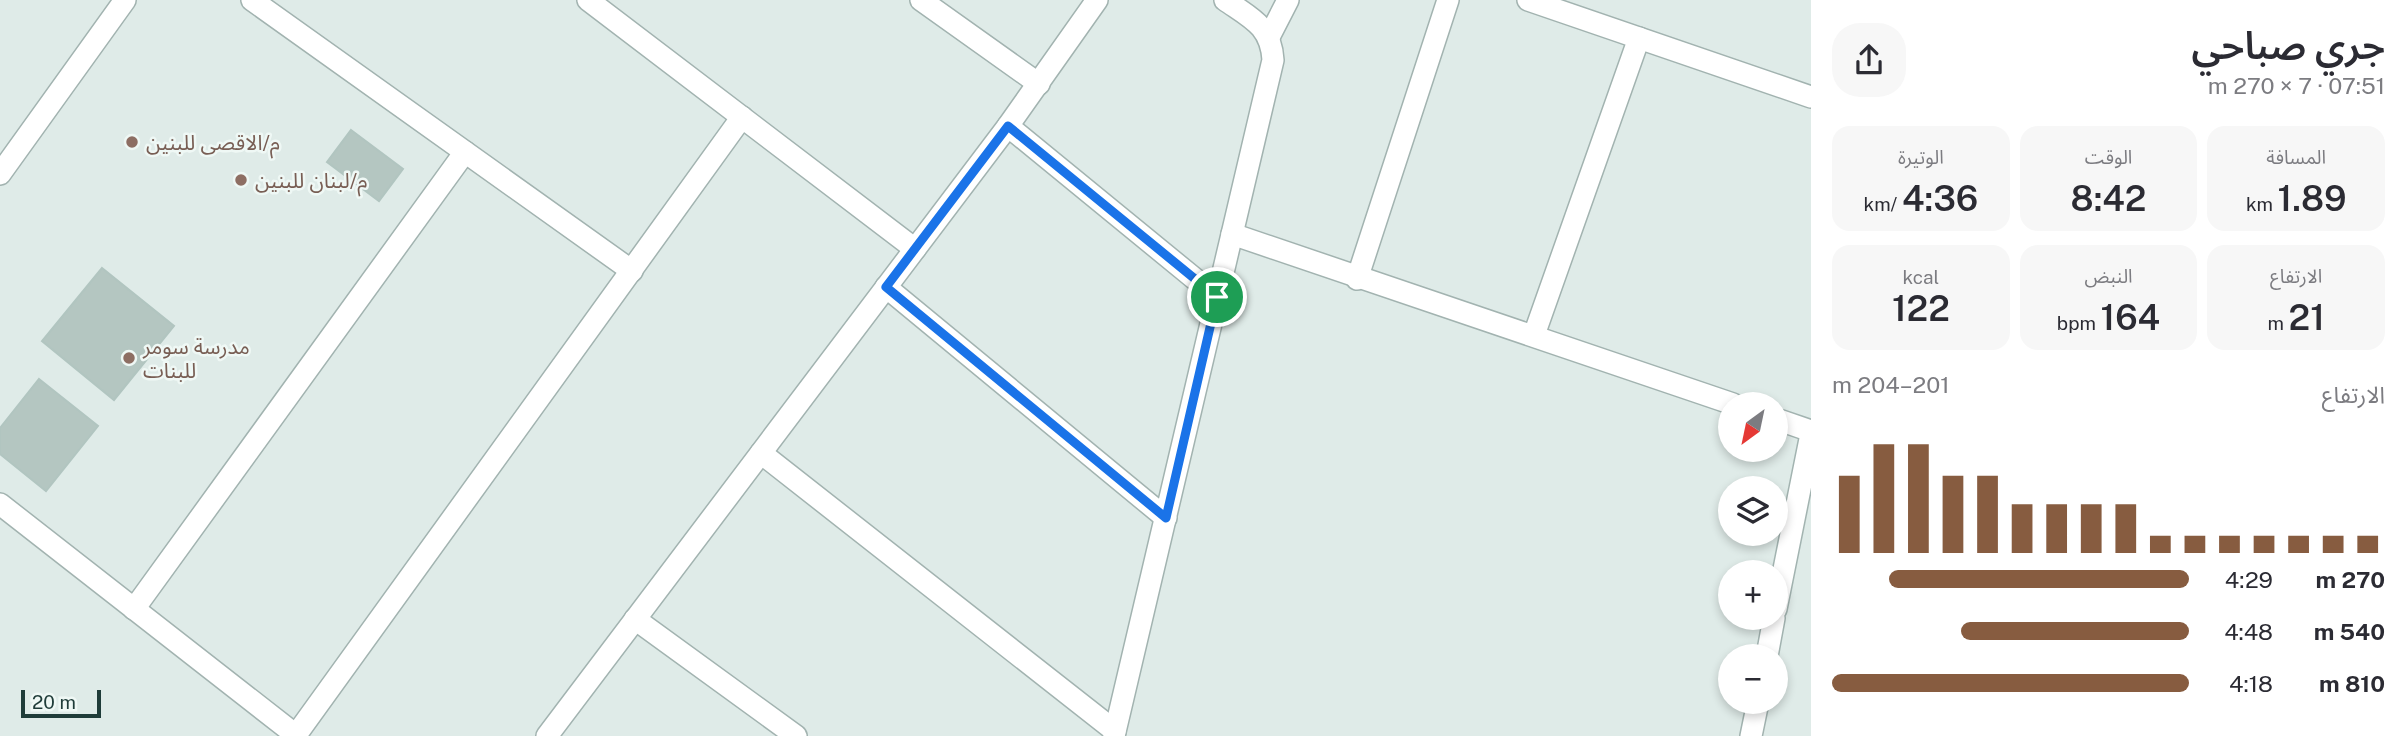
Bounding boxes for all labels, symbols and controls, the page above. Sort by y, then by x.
button: share [1832,23,1906,97]
text: جري صباحي [2192,23,2385,68]
text: 07:51 · 7 × 270 m [2208,72,2385,99]
place label: م/الاقصى للبنين [146,130,280,159]
marker: م/الاقصى للبنين [124,134,140,150]
text: الوتيرة [1898,146,1944,168]
text: الوقت [2085,146,2132,168]
text: المسافة [2266,146,2326,168]
place label: م/لبنان للبنين [255,168,367,197]
marker: م/لبنان للبنين [233,172,249,188]
text: 4:36 [1902,178,1978,219]
text: 8:42 [2071,178,2146,219]
text: 1.89 [2278,178,2346,219]
text: /km [1863,193,1902,215]
text: km [2246,193,2278,215]
text: النبض [2084,265,2133,287]
text: الارتفاع [2270,265,2322,287]
text: kcal [1902,266,1939,288]
pin [1187,267,1247,327]
icon: arrive [1198,278,1236,316]
text: 122 [1892,288,1950,329]
text: 164 [2101,297,2160,338]
text: 21 [2289,297,2325,338]
text: bpm [2057,312,2101,334]
text: m [2268,312,2289,334]
place label: مدرسة سومر للبنات [142,334,250,383]
marker: مدرسة سومر للبنات [121,350,137,366]
text: 201–204 m [1832,371,1950,398]
text: الارتفاع [2322,381,2385,408]
north arrow [1718,392,1788,462]
map controls [1718,392,1788,714]
button: layers [1718,476,1788,546]
button: + [1718,560,1788,630]
text: 4:29 [2225,566,2273,593]
text: 270 m [2316,566,2385,593]
text: 4:48 [2224,618,2273,645]
text: 540 m [2314,618,2385,645]
button: − [1718,644,1788,714]
text: 4:18 [2229,670,2273,697]
text: 810 m [2319,670,2385,697]
scale bar [21,687,102,719]
text: 20 m [32,691,76,713]

